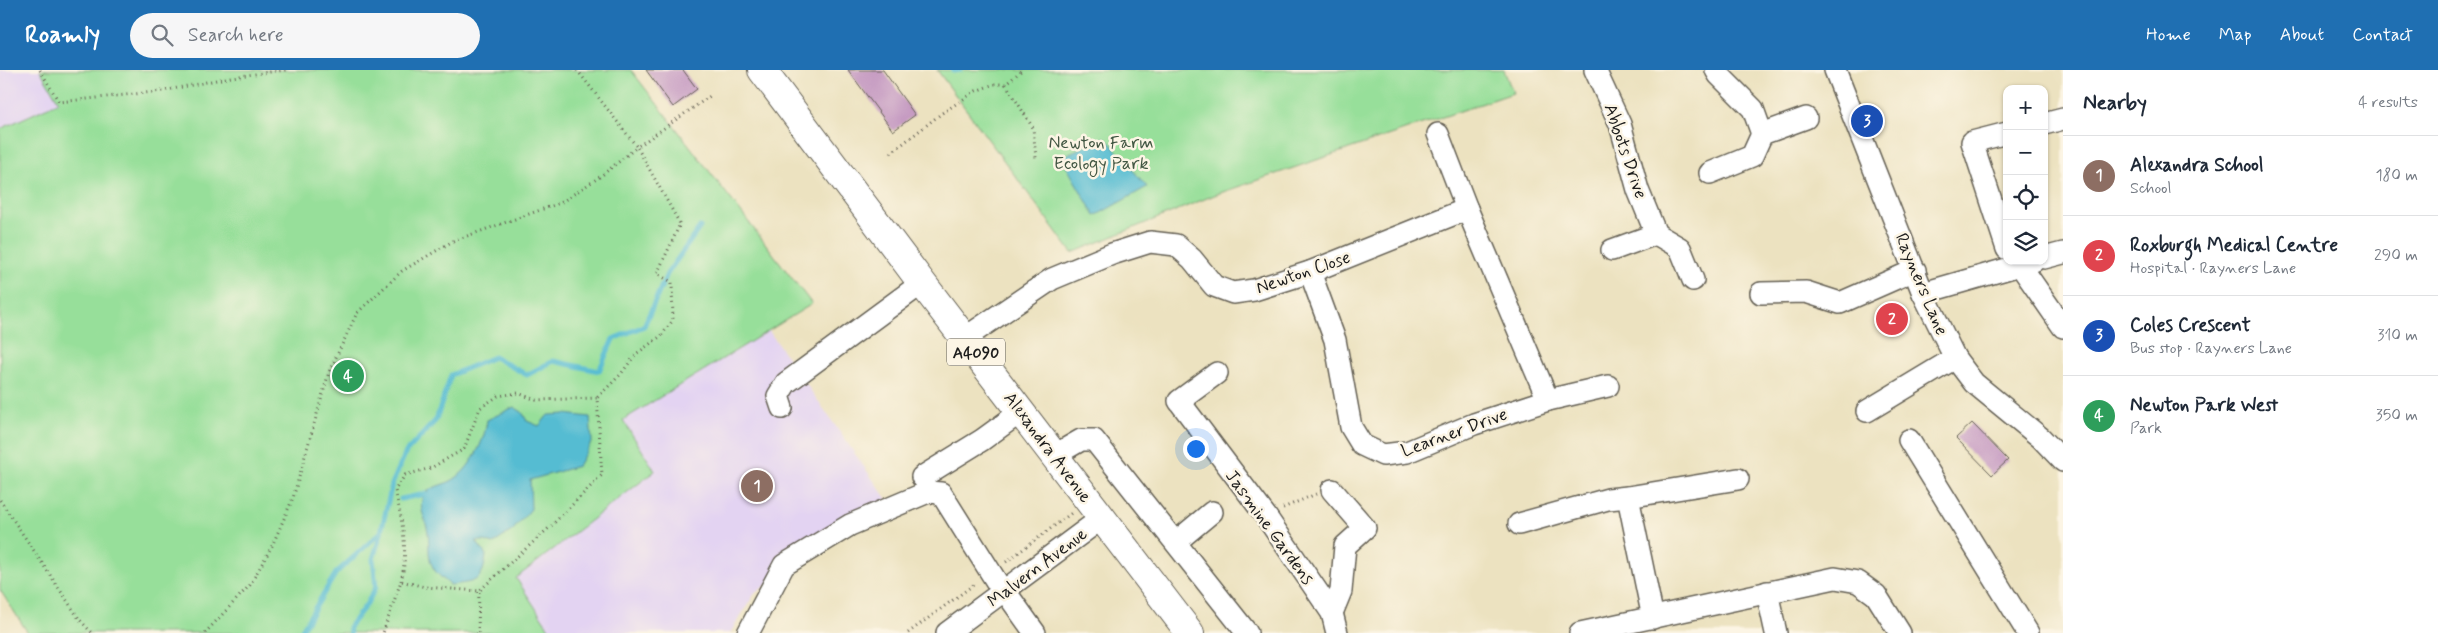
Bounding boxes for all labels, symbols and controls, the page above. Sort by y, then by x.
search box [130,13,480,58]
text: Roamly [25,20,100,51]
icon: search [148,21,176,49]
text: Search here [188,23,284,48]
text: Home [2146,23,2191,47]
text: Map [2219,23,2252,47]
text: About [2280,23,2324,47]
text: Contact [2352,23,2413,47]
map controls [2003,85,2048,265]
button: + [2003,85,2048,130]
text: Nearby [2083,89,2147,117]
text: 4 results [2358,92,2418,113]
street label: Abbots Drive [1598,101,1652,202]
pin: 3 [1851,102,1883,140]
button: − [2003,130,2048,175]
park label: Newton Farm Ecology Park [1048,131,1154,177]
text: Alexandra School [2130,153,2263,178]
text: 1 [2095,165,2103,186]
text: 180 m [2375,165,2418,186]
button: locate [2003,175,2048,220]
text: School [2130,178,2171,199]
button: layers [2003,220,2048,265]
street label: Rayners Lane [1889,230,1953,339]
text: Roxburgh Medical Centre [2130,233,2338,258]
text: 2 [2095,245,2103,266]
text: 290 m [2374,245,2418,266]
street label: Newton Close [1253,246,1354,300]
text: Hospital · Rayners Lane [2130,258,2296,279]
pin: 2 [1876,300,1908,338]
text: Coles Crescent [2130,313,2251,338]
text: 3 [2095,325,2103,346]
text: 310 m [2377,325,2418,346]
road number: A4090 [947,338,1005,366]
text: Bus stop · Rayners Lane [2130,338,2292,359]
pin: 4 [332,357,364,395]
street label: Alexandra Avenue [998,387,1097,508]
text: Newton Park West [2130,393,2278,418]
street label: Learner Drive [1398,403,1511,463]
text: 4 [2094,405,2104,426]
text: 350 m [2376,405,2418,426]
text: Park [2130,418,2162,439]
your location [1183,436,1209,462]
street label: Jasmine Gardens [1219,465,1319,590]
pin: 1 [741,467,773,505]
street label: Malvern Avenue [983,522,1092,613]

